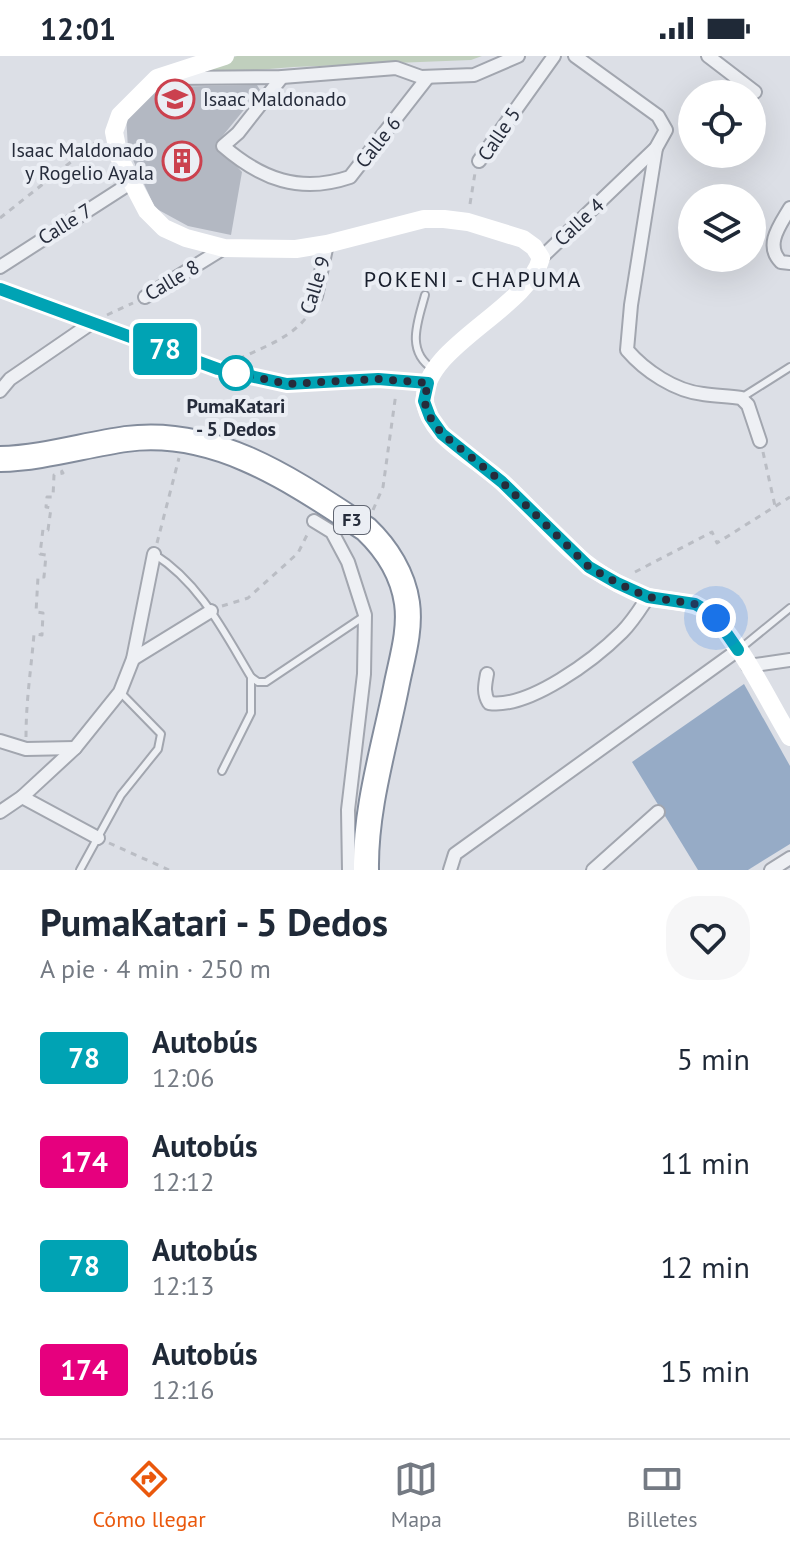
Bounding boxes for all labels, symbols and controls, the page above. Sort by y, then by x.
text: 12:01 [40,9,116,48]
school or university icon: Isaac Maldonado [154,78,196,120]
map controls [678,80,766,272]
button: locate [678,80,766,168]
place label: Isaac Maldonado [203,86,346,112]
street label: Calle 5 [472,102,526,166]
street label: Calle 6 [350,111,406,173]
place label: Isaac Maldonado y Rogelio Ayala [11,137,154,186]
building icon: Isaac Maldonado y Rogelio Ayala [161,140,203,182]
button: layers [678,184,766,272]
street label: Calle 4 [549,192,610,252]
street label: Calle 7 [33,197,97,251]
street label: Calle 9 [294,253,336,317]
street label: Calle 8 [140,254,204,306]
district label: POKENI - CHAPUMA [364,265,582,293]
line badge: 78 [129,323,201,375]
text: 78 [149,330,181,367]
marker: PumaKatari - 5 Dedos [219,356,253,390]
place label: PumaKatari - 5 Dedos [187,393,285,442]
road number: F3 [334,506,370,534]
your location [696,598,736,638]
button: heart [666,896,750,980]
text: PumaKatari - 5 Dedos [40,897,388,946]
text: A pie · 4 min · 250 m [40,952,271,985]
text: Autobús [152,1022,258,1061]
text: 78 [68,1039,100,1076]
text: 5 min [677,1039,750,1078]
text: 12:06 [152,1061,214,1094]
text: Autobús [152,1126,258,1165]
text: 174 [60,1143,108,1180]
text: 11 min [660,1143,750,1182]
text: 12:12 [152,1165,214,1198]
text: Autobús [152,1230,258,1269]
text: 78 [68,1247,100,1284]
text: 12 min [660,1247,750,1286]
text: 12:13 [152,1269,214,1302]
text: Autobús [152,1334,258,1373]
text: 174 [60,1351,108,1388]
text: 15 min [660,1351,750,1390]
text: 12:16 [152,1373,214,1406]
tab: Cómo llegar [93,1457,206,1533]
tab: Mapa [391,1457,442,1533]
tab: Billetes [627,1457,697,1533]

